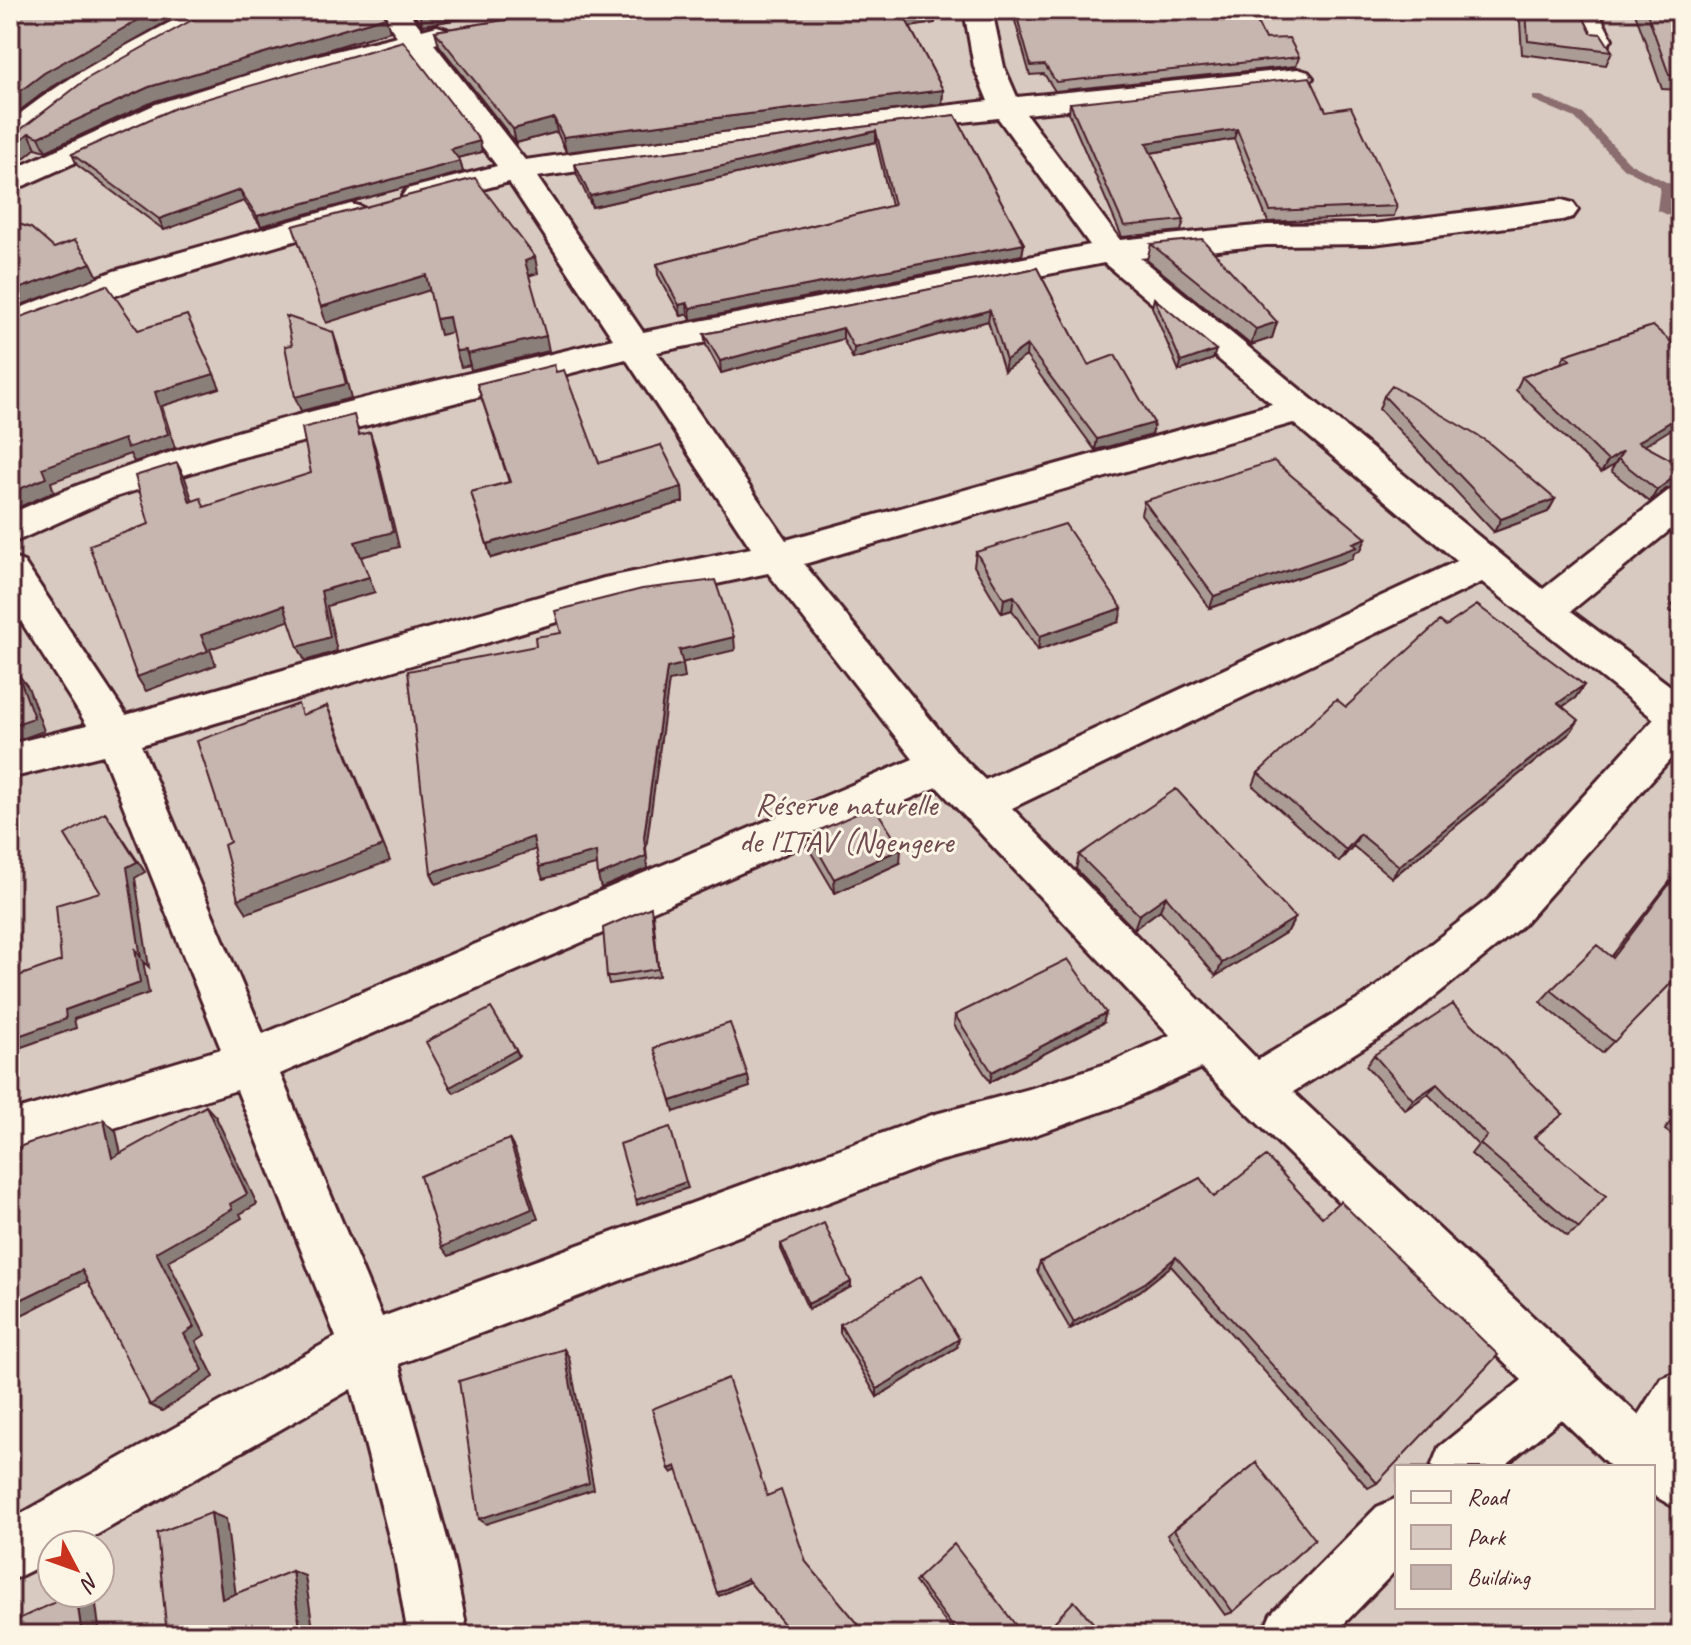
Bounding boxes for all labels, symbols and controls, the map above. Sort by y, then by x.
park label: Réserve naturelle de l'ITAV (Ngengere [739,784,956,862]
legend [1395,1465,1655,1609]
text: Road [1467,1482,1511,1512]
text: Park [1467,1522,1507,1552]
north arrow [36,1529,116,1609]
text: Building [1467,1562,1532,1592]
text: N [73,1567,105,1598]

